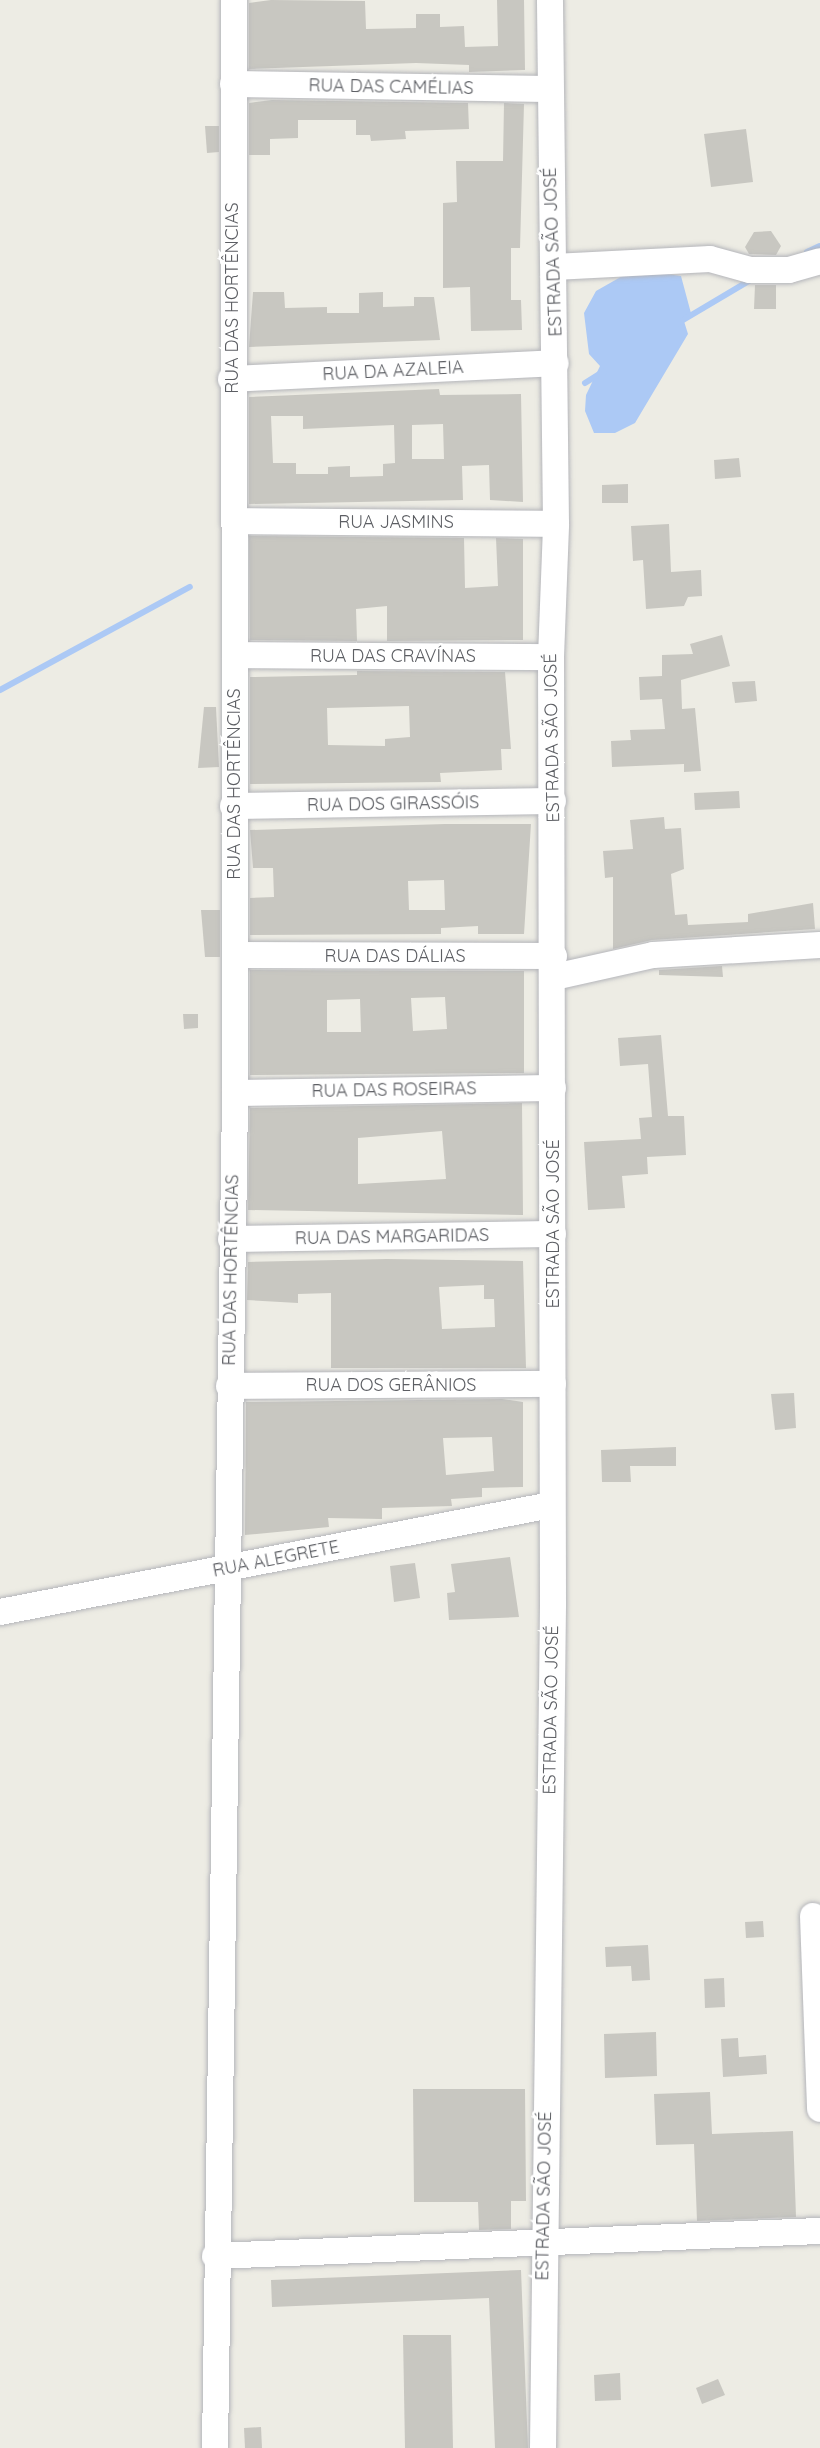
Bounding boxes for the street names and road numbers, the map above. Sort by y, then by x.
street label: RUA DAS CAMÉLIAS [308,75,474,99]
street label: ESTRADA SÃO JOSÉ [539,167,567,337]
street label: RUA DAS HORTÊNCIAS [221,202,243,394]
street label: RUA DA AZALEIA [322,357,464,385]
street label: RUA JASMINS [338,511,454,533]
street label: RUA DAS CRAVÍNAS [310,645,476,667]
street label: ESTRADA SÃO JOSÉ [540,653,564,823]
street label: RUA DAS HORTÊNCIAS [223,688,245,880]
street label: RUA DOS GIRASSÓIS [307,792,479,816]
street label: RUA DAS DÁLIAS [324,945,466,967]
street label: RUA DAS ROSEIRAS [311,1078,477,1102]
street label: ESTRADA SÃO JOSÉ [542,1139,564,1309]
street label: RUA DAS HORTÊNCIAS [219,1174,243,1366]
street label: RUA DAS MARGARIDAS [295,1225,489,1249]
street label: RUA DOS GERÂNIOS [306,1374,476,1396]
street label: RUA ALEGRETE [211,1536,341,1582]
street label: ESTRADA SÃO JOSÉ [539,1625,563,1795]
street label: ESTRADA SÃO JOSÉ [532,2111,556,2281]

